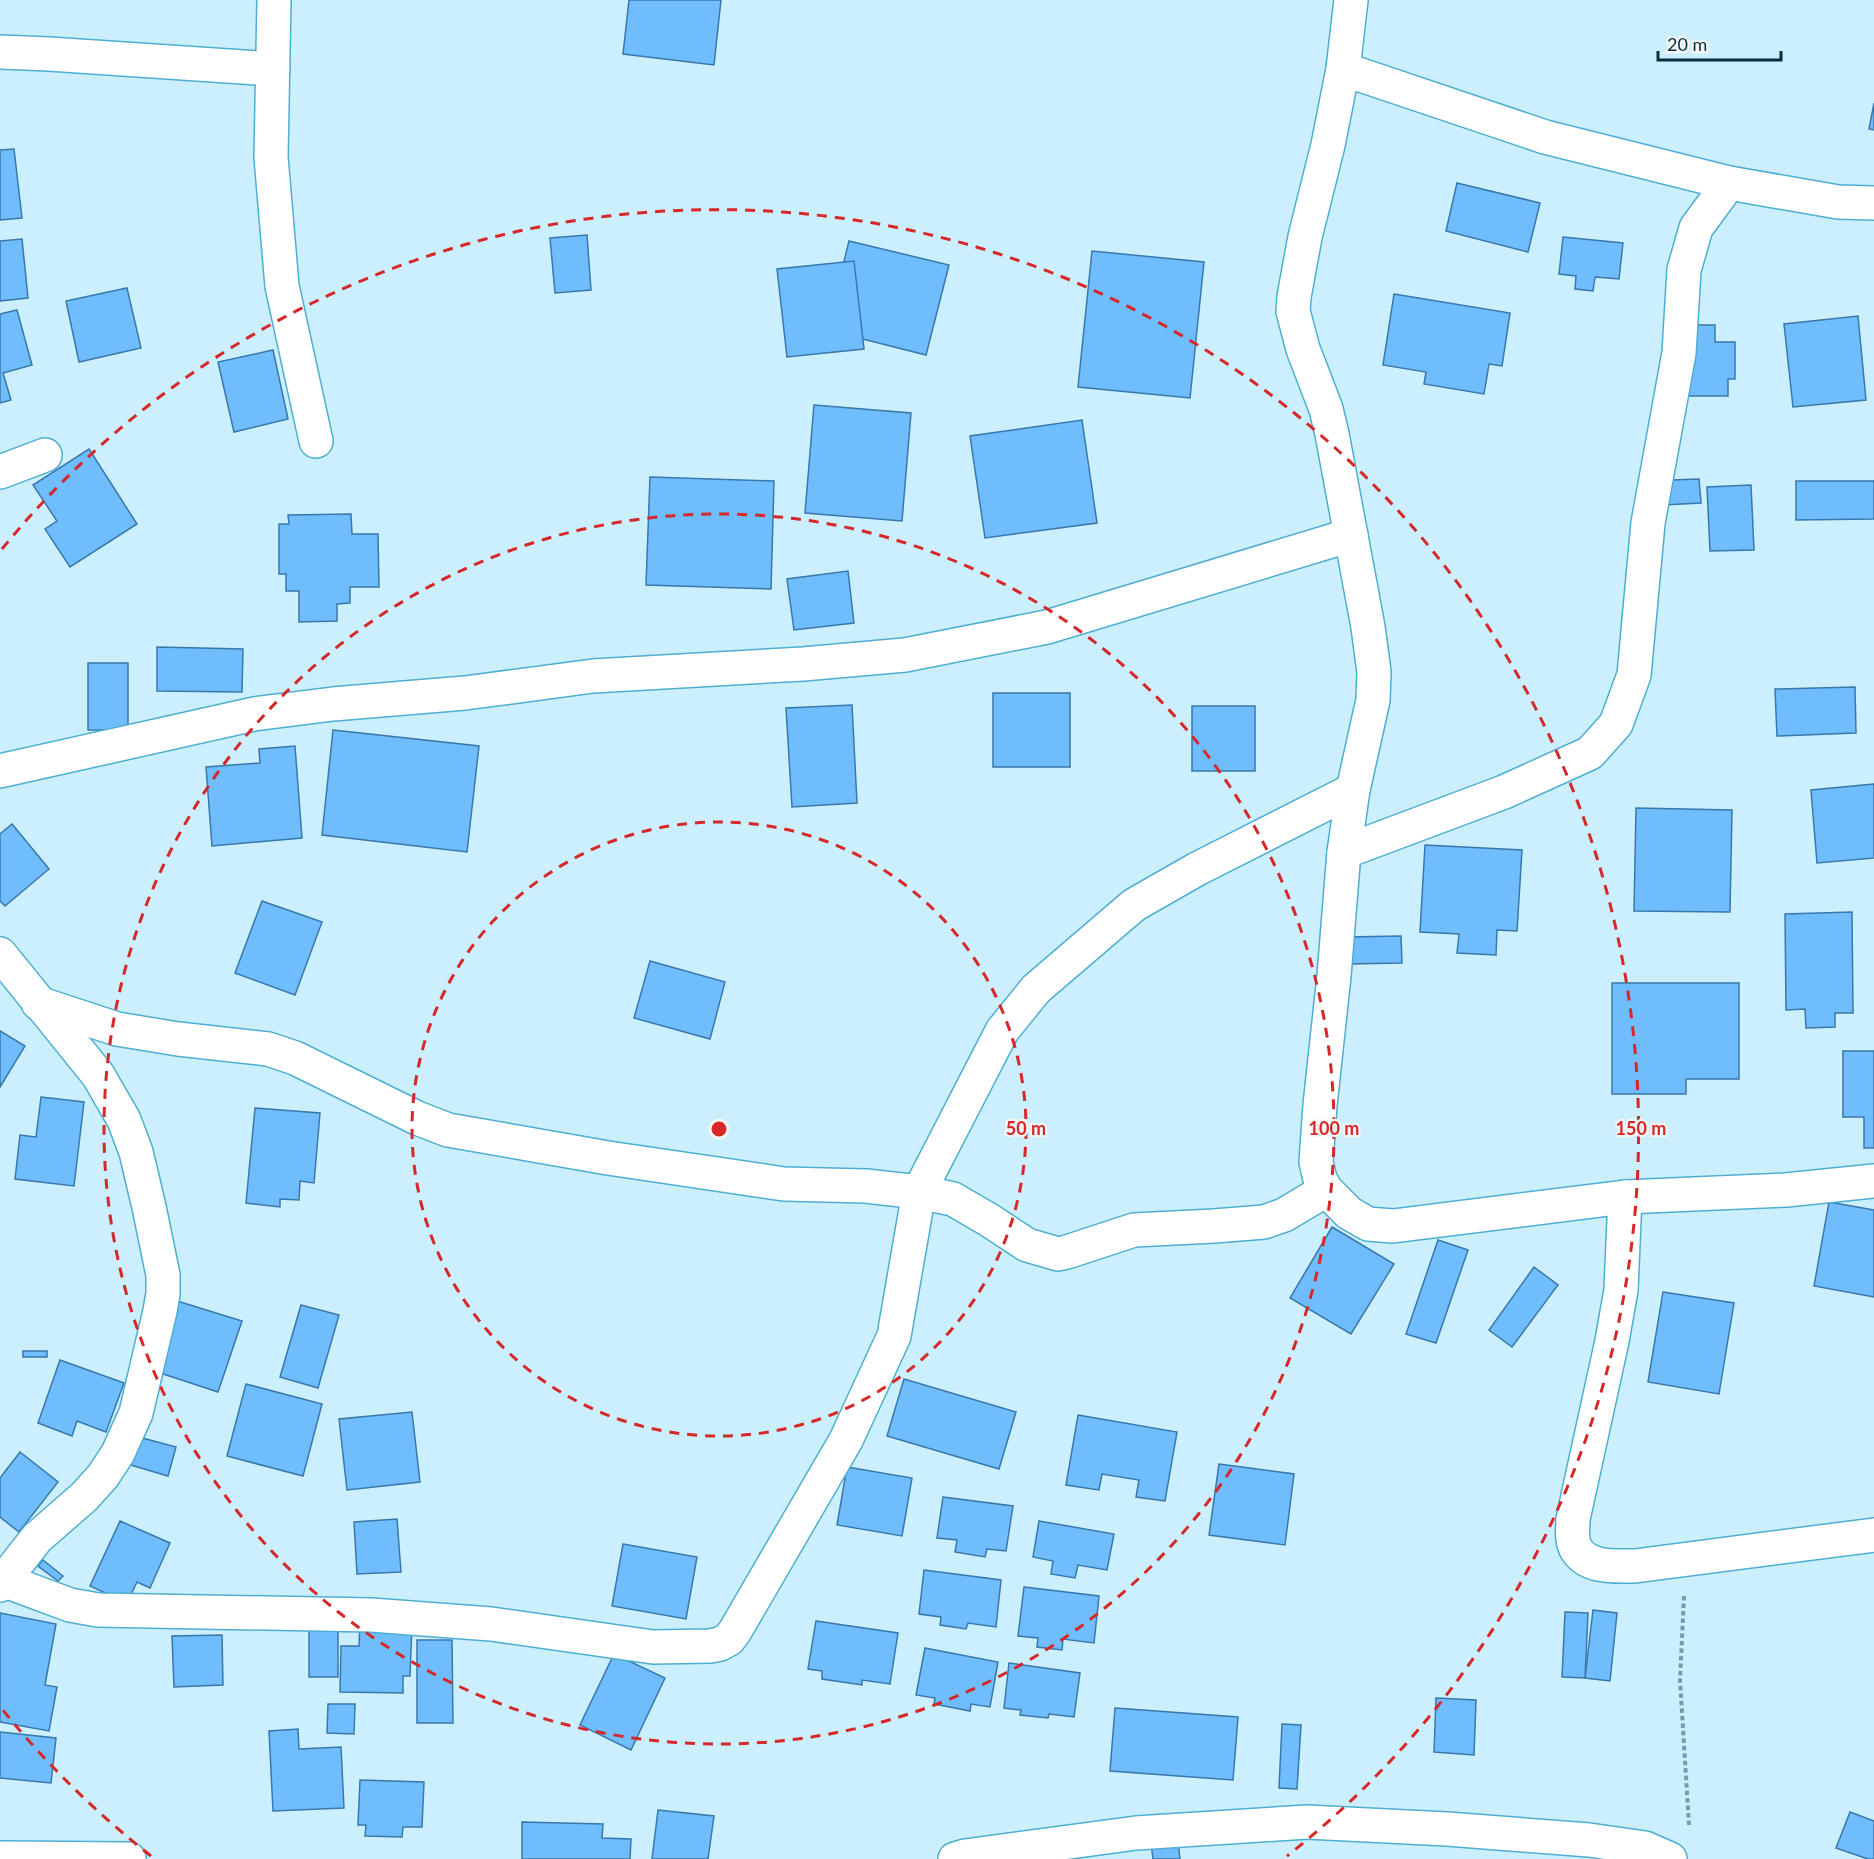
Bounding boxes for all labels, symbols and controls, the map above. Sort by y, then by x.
scale bar [1658,24,1781,62]
text: 20 m [1667,33,1707,55]
text: 50 m [1006,1117,1046,1139]
text: 100 m [1309,1117,1359,1139]
text: 150 m [1616,1117,1666,1139]
centre of rings [709,1119,729,1139]

